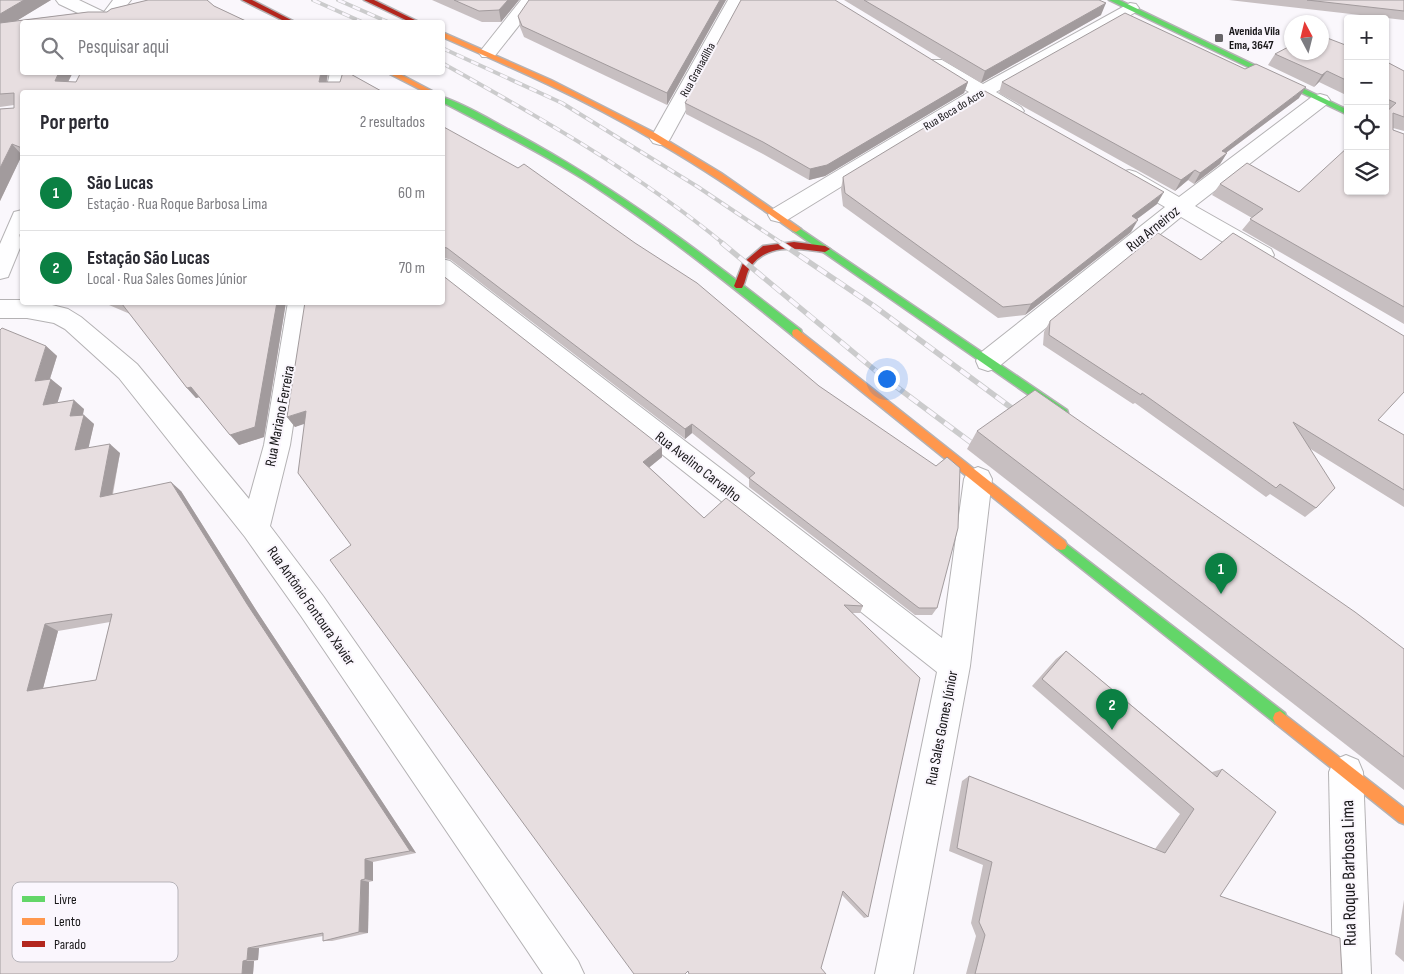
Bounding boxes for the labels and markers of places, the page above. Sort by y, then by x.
place label: Avenida Vila Ema, 3647 [1228,24,1280,53]
marker: Avenida Vila Ema, 3647 [1213,32,1225,44]
pin: 1 [1205,553,1237,594]
pin: 2 [1096,689,1128,730]

